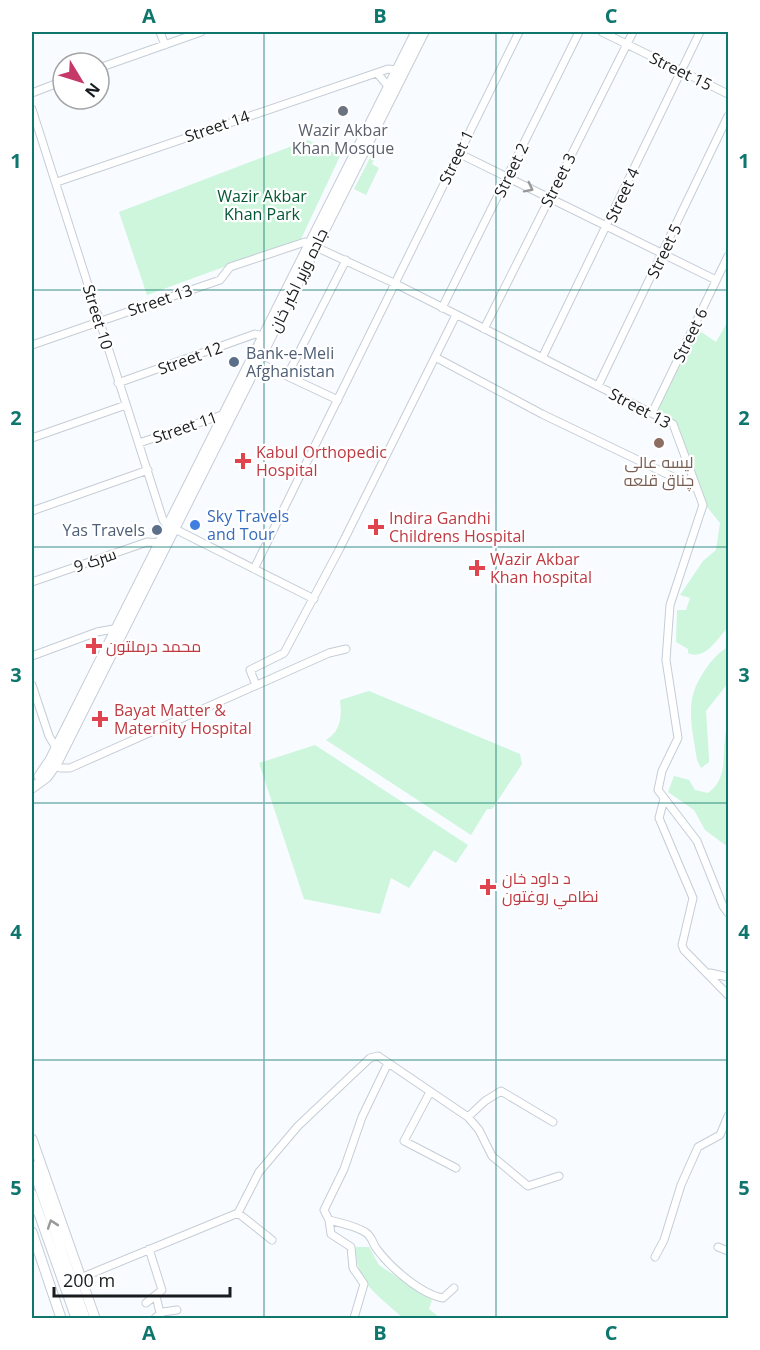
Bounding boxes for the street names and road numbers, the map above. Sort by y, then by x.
street label: Street 15 [646,46,716,96]
street label: Street 14 [182,105,252,147]
street label: Street 1 [433,126,479,188]
street label: Street 2 [488,139,534,201]
street label: Street 3 [535,149,581,211]
street label: Street 4 [600,164,644,226]
street label: Street 5 [641,220,687,282]
street label: جاده وزیر اکبر خان [263,224,333,336]
street label: Street 13 [125,279,195,321]
street label: Street 10 [78,282,118,352]
street label: Street 6 [667,304,713,366]
street label: Street 12 [155,336,225,380]
street label: Street 13 [605,383,675,433]
street label: Street 11 [150,406,220,448]
street label: سرک 9 [71,542,119,578]

